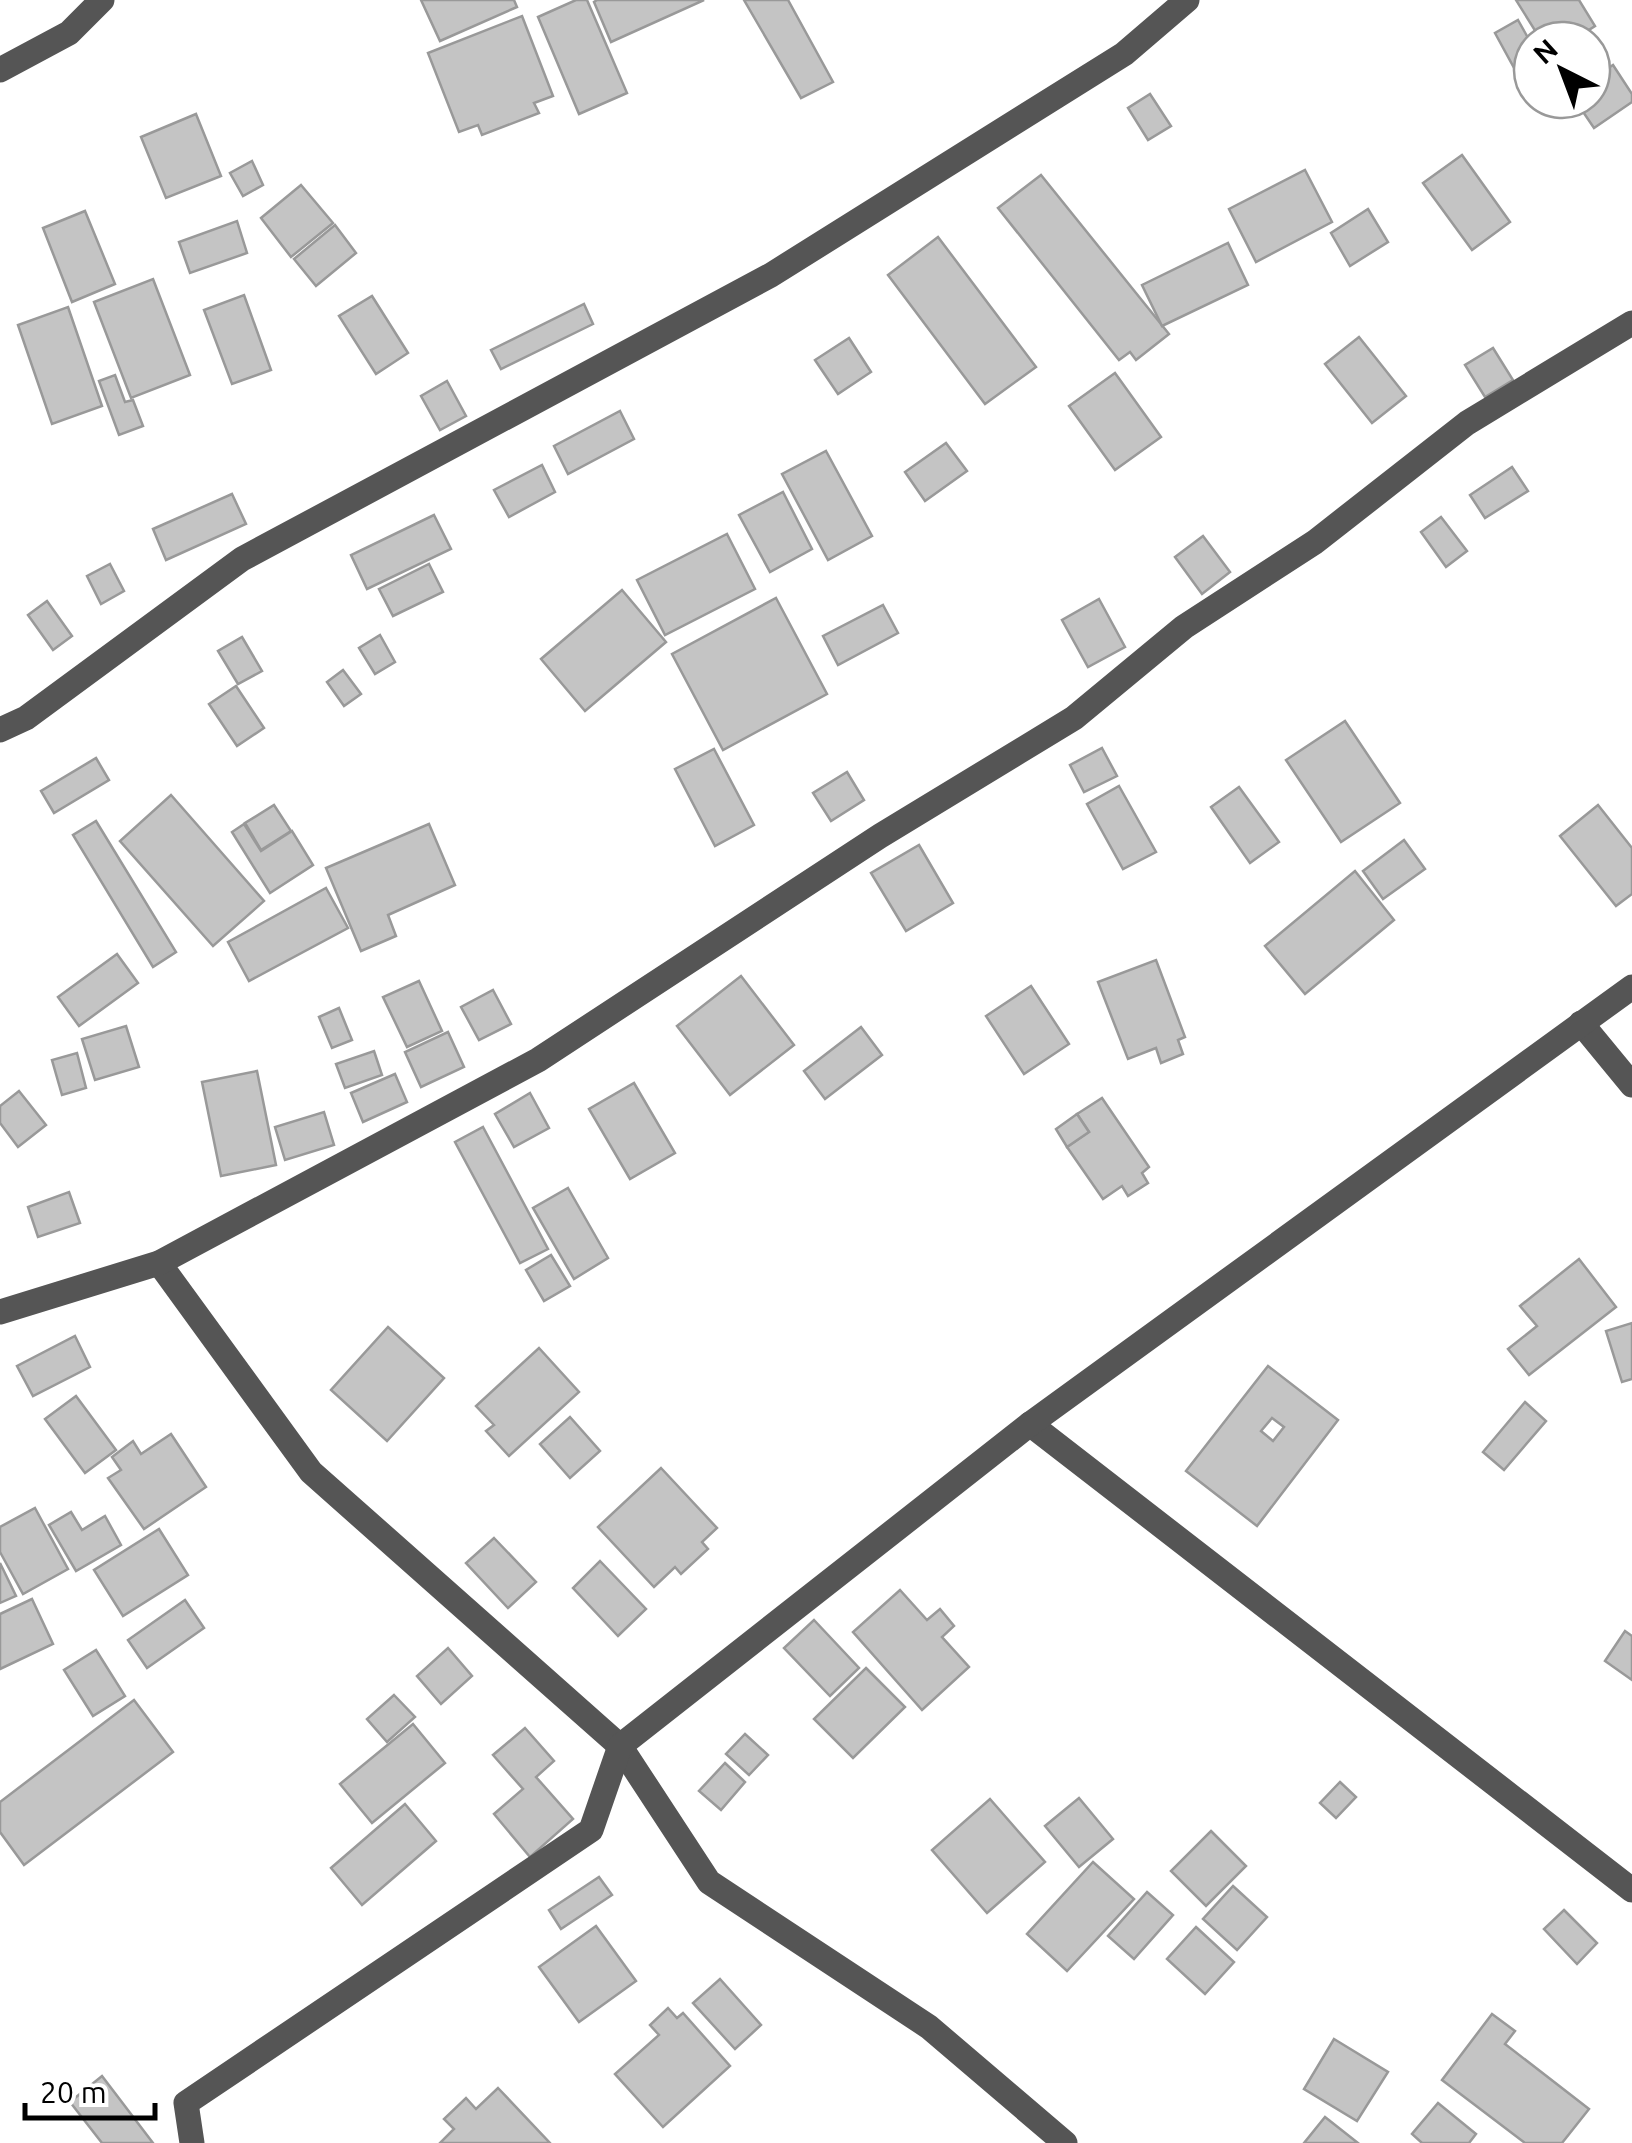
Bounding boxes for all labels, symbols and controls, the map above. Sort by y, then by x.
north arrow [1512,20,1612,120]
text: N [1527,33,1563,70]
scale bar [25,2058,155,2120]
text: 20 m [40,2075,107,2109]

